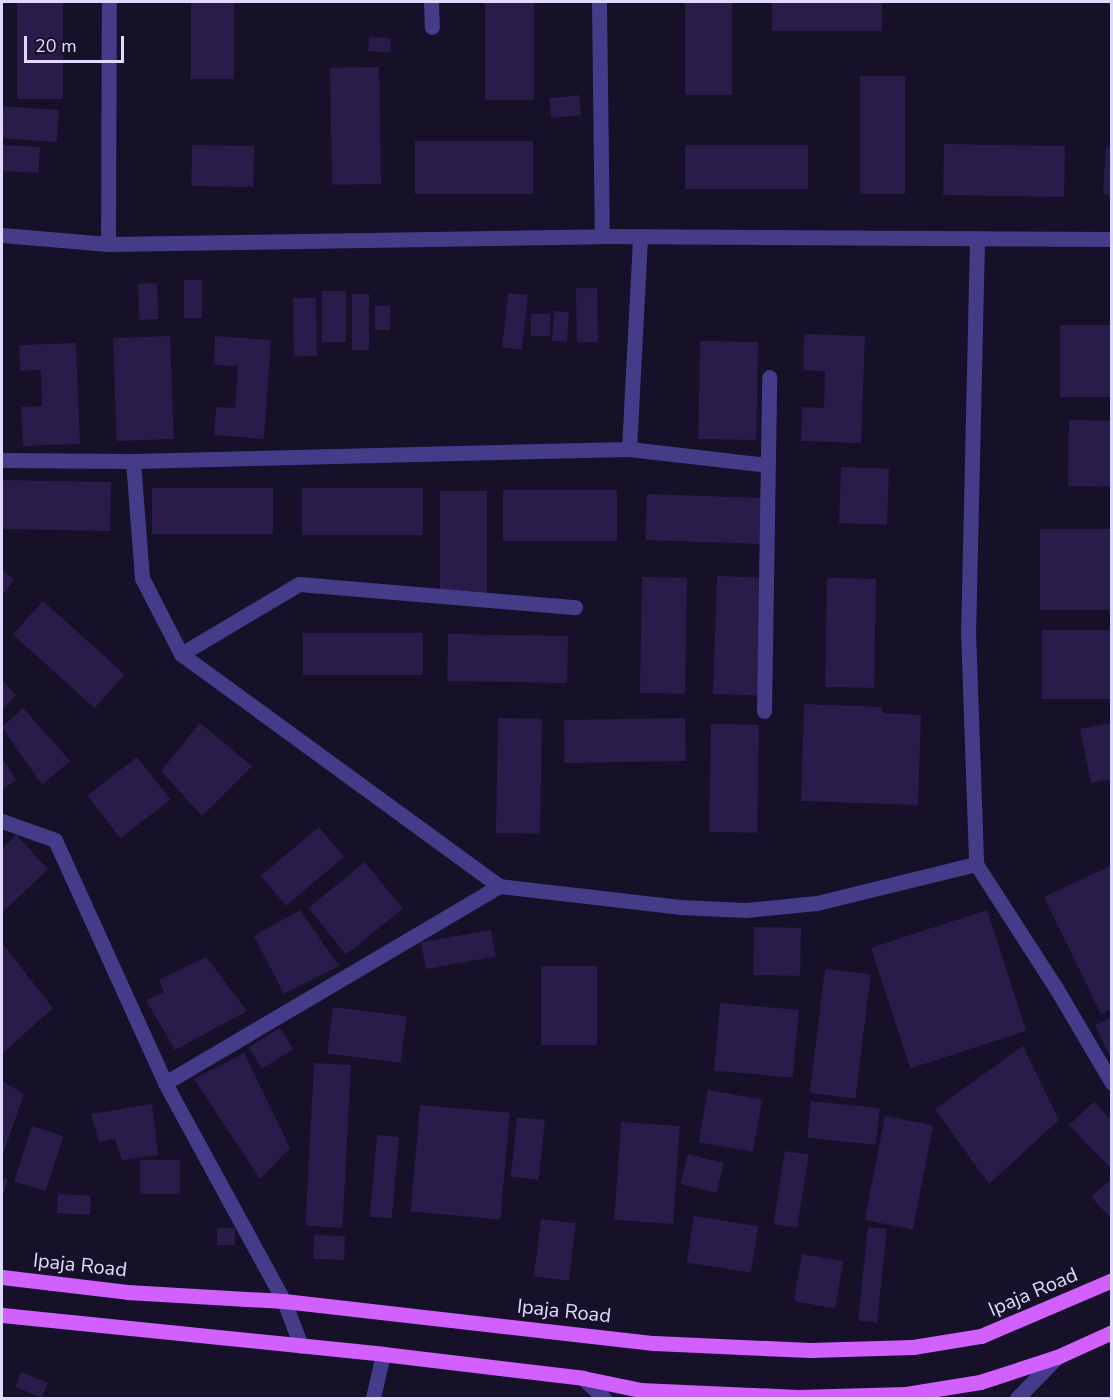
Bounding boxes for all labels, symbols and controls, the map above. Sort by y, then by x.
scale bar [27,24,128,62]
text: 20 m [35,34,77,58]
street label: Ipaja Road [32,1248,128,1282]
street label: Ipaja Road [985,1263,1081,1321]
street label: Ipaja Road [516,1294,612,1328]

